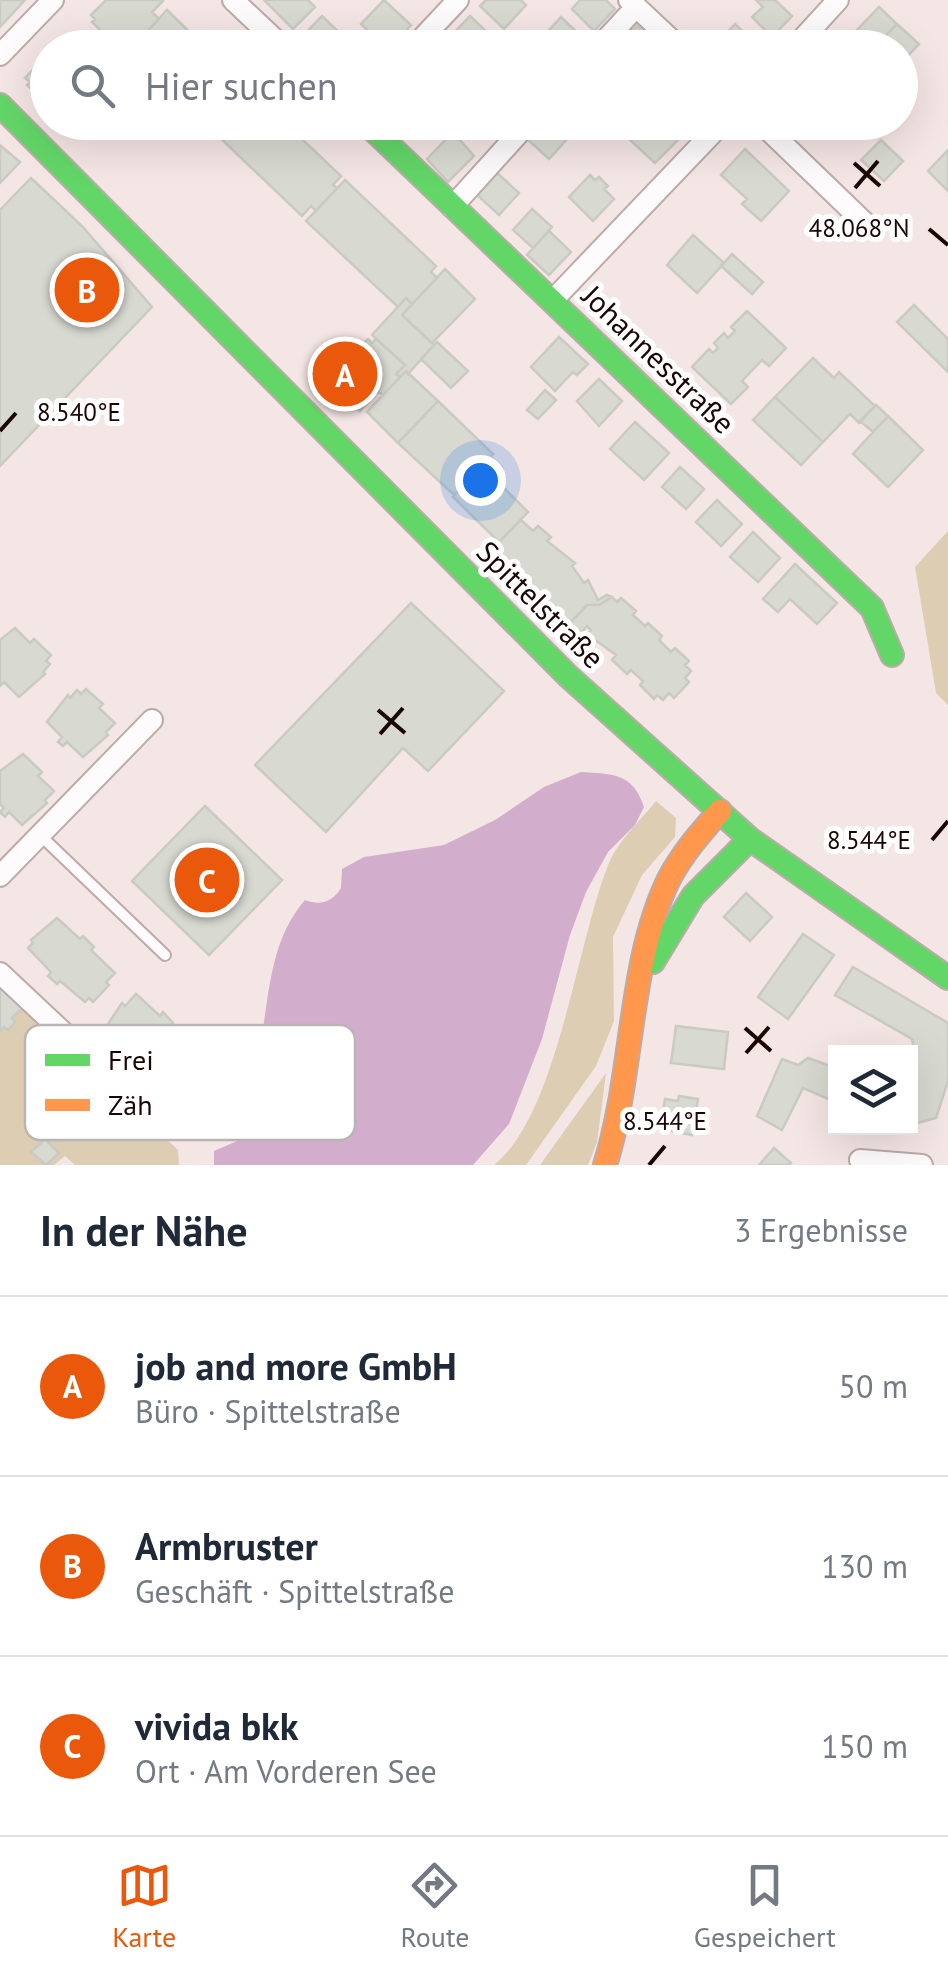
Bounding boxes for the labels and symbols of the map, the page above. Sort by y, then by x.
text: 48.068°N [809,212,909,244]
pin: B [54,252,120,328]
street label: Johannesstraße [573,275,744,442]
pin: A [312,336,378,412]
text: 8.540°E [37,396,121,428]
your location [455,455,506,506]
street label: Spittelstraße [469,532,613,676]
text: 8.544°E [827,824,911,856]
pin: C [174,842,240,918]
legend [25,1025,355,1140]
text: Frei [108,1041,154,1078]
text: Zäh [108,1086,152,1123]
text: 8.544°E [623,1105,707,1137]

